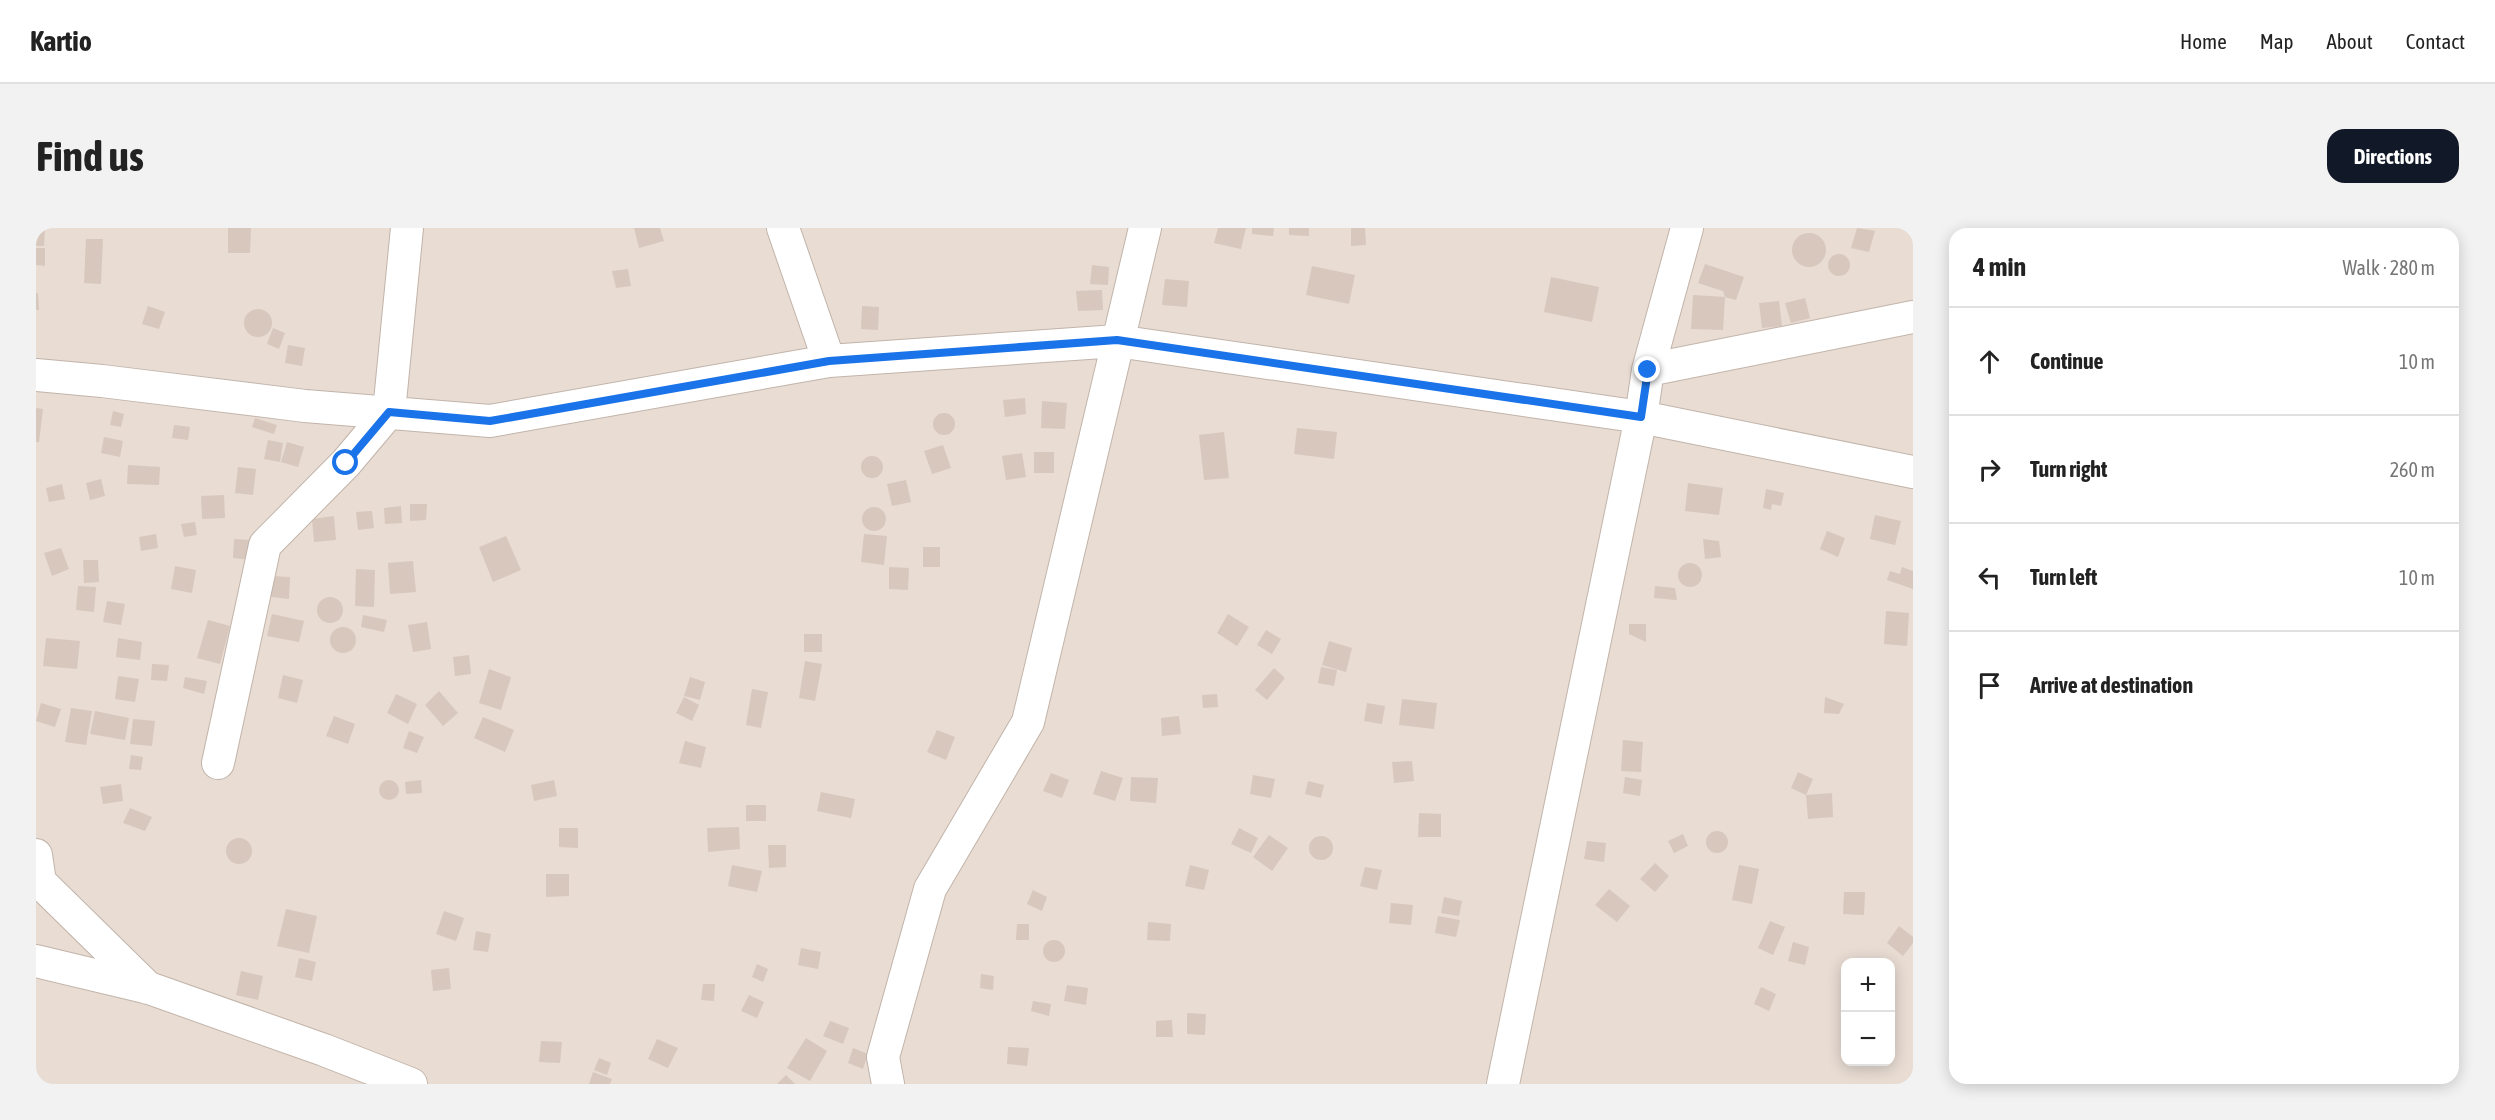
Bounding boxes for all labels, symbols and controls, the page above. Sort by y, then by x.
text: Kartio [30,25,92,57]
text: Home [2180,29,2227,53]
text: Map [2260,29,2294,53]
text: About [2327,29,2373,53]
text: Contact [2406,29,2465,53]
button: Directions [2327,129,2459,183]
text: Find us [36,132,144,180]
text: 4 min [1973,252,2026,282]
text: Walk · 280 m [2343,256,2435,279]
icon: ahead [1973,345,2006,378]
text: Continue [2030,348,2104,374]
text: 10 m [2399,350,2435,373]
route end [1634,356,1660,382]
route start [332,449,358,475]
icon: right [1973,453,2006,486]
text: Turn right [2030,456,2107,482]
text: 260 m [2390,458,2435,481]
icon: left [1973,561,2006,594]
text: Turn left [2030,564,2097,590]
text: 10 m [2399,566,2435,589]
icon: arrive [1973,669,2006,702]
text: Arrive at destination [2030,672,2193,698]
map controls [1841,958,1895,1066]
button: + [1841,958,1895,1012]
button: − [1841,1012,1895,1066]

